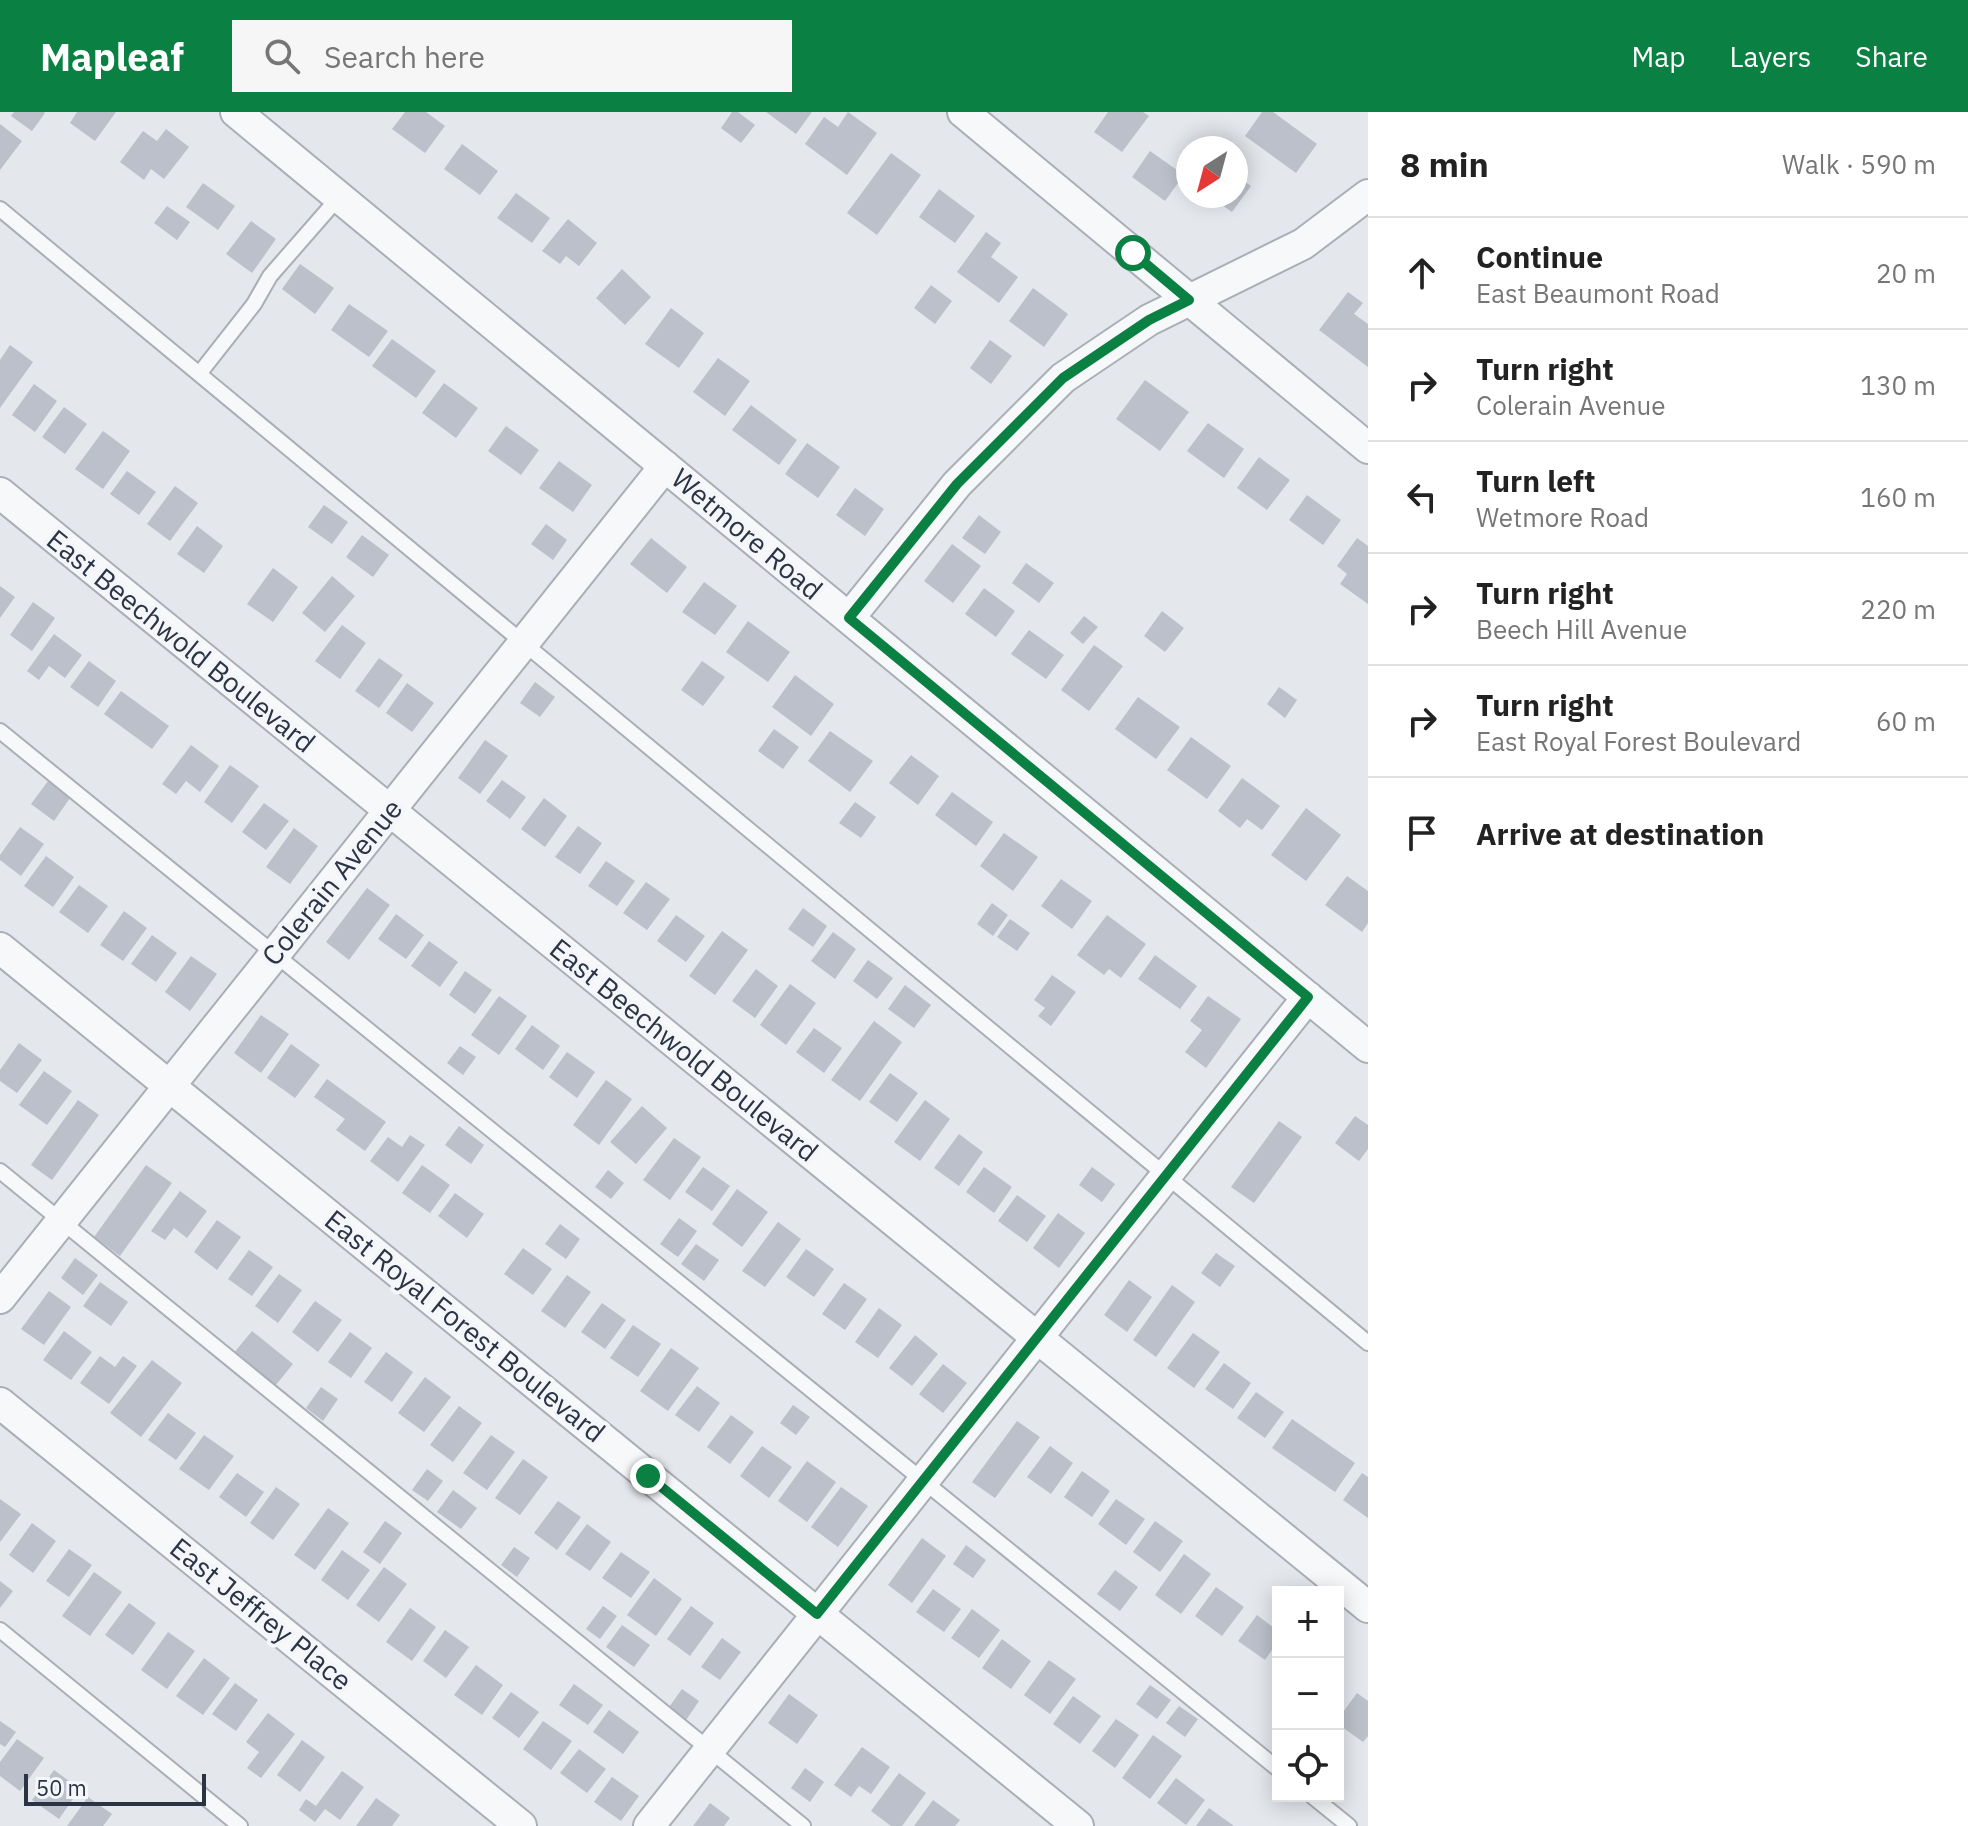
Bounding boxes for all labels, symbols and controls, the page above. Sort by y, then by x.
search box [232,20,792,92]
text: Mapleaf [40,32,184,81]
icon: search [260,34,304,78]
text: Search here [324,37,485,76]
text: Map [1631,38,1685,75]
text: Layers [1729,38,1811,75]
text: Share [1855,38,1928,75]
north arrow [1176,136,1248,208]
text: 8 min [1400,142,1489,186]
text: Walk · 590 m [1782,147,1936,181]
route start [1115,235,1151,271]
text: Continue [1476,237,1603,276]
icon: ahead [1400,251,1444,295]
text: 20 m [1876,256,1936,290]
text: East Beaumont Road [1476,276,1720,310]
text: Turn right [1476,349,1614,388]
icon: right [1400,363,1444,407]
text: 130 m [1860,368,1936,402]
text: Colerain Avenue [1476,388,1666,422]
street label: Wetmore Road [664,460,831,608]
text: Turn left [1476,461,1595,500]
icon: left [1400,475,1444,519]
text: 160 m [1860,480,1936,514]
text: Wetmore Road [1476,500,1649,534]
street label: East Beechwold Boulevard [40,521,323,760]
text: Turn right [1476,573,1614,612]
icon: right [1400,587,1444,631]
text: 220 m [1860,592,1936,626]
text: Beech Hill Avenue [1476,612,1687,646]
text: Turn right [1476,685,1614,724]
icon: right [1400,699,1444,743]
text: 60 m [1876,704,1936,738]
text: East Royal Forest Boulevard [1476,724,1801,758]
street label: Colerain Avenue [253,791,410,973]
icon: arrive [1400,811,1444,855]
text: Arrive at destination [1476,814,1764,853]
street label: East Beechwold Boulevard [543,930,826,1169]
street label: East Royal Forest Boulevard [318,1201,613,1450]
route end [630,1458,666,1494]
street label: East Jeffrey Place [163,1529,360,1698]
map controls [1272,1586,1344,1802]
button: + [1272,1586,1344,1658]
button: − [1272,1658,1344,1730]
button: locate [1272,1730,1344,1802]
scale bar [24,1770,206,1806]
text: 50 m [36,1773,87,1802]

